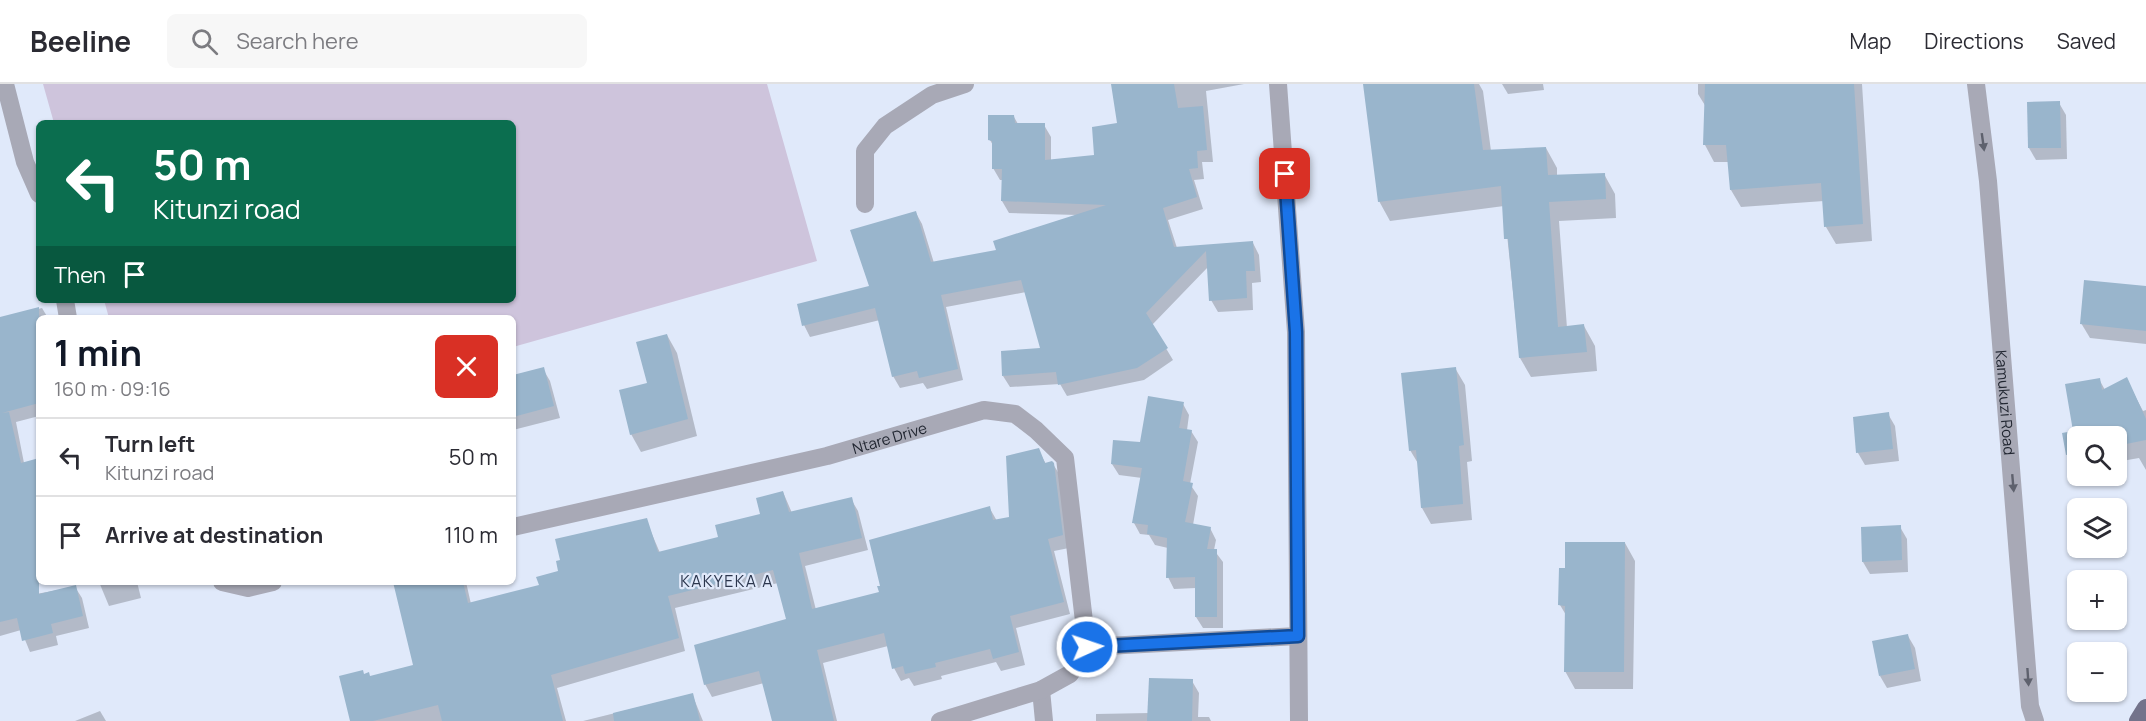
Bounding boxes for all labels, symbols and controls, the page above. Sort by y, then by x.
search box [167,14,587,68]
text: Beeline [30,22,131,60]
icon: search [188,25,221,58]
text: Search here [236,26,359,56]
text: Map [1850,27,1891,55]
text: Directions [1924,27,2024,55]
text: Saved [2057,27,2116,55]
one-way arrow [1978,133,1987,152]
text: 50 m [153,135,251,193]
icon: left [54,144,132,222]
pin [1259,148,1310,199]
icon: arrive [1268,157,1301,190]
text: Kitunzi road [153,190,301,227]
icon: arrive [118,258,151,291]
text: Then [54,260,106,290]
text: 1 min [54,328,142,377]
button: close [435,335,498,398]
street label: Kamukuzi Road [1991,349,2020,456]
text: 160 m · 09:16 [54,375,171,402]
street label: Ntare Drive [850,417,929,459]
map controls [2067,426,2127,702]
button: search [2067,426,2127,486]
text: Turn left [105,429,195,459]
icon: left [54,441,87,474]
text: 50 m [449,442,498,472]
text: Kitunzi road [105,459,214,486]
one-way arrow [2008,473,2018,492]
button: layers [2067,498,2127,558]
icon: arrive [54,519,87,552]
text: Arrive at destination [105,520,323,550]
text: 110 m [444,520,498,550]
district label: KAKYEKA A [680,570,774,592]
button: + [2067,570,2127,630]
position arrow [1055,615,1119,679]
button: − [2067,642,2127,702]
one-way arrow [2023,668,2032,687]

